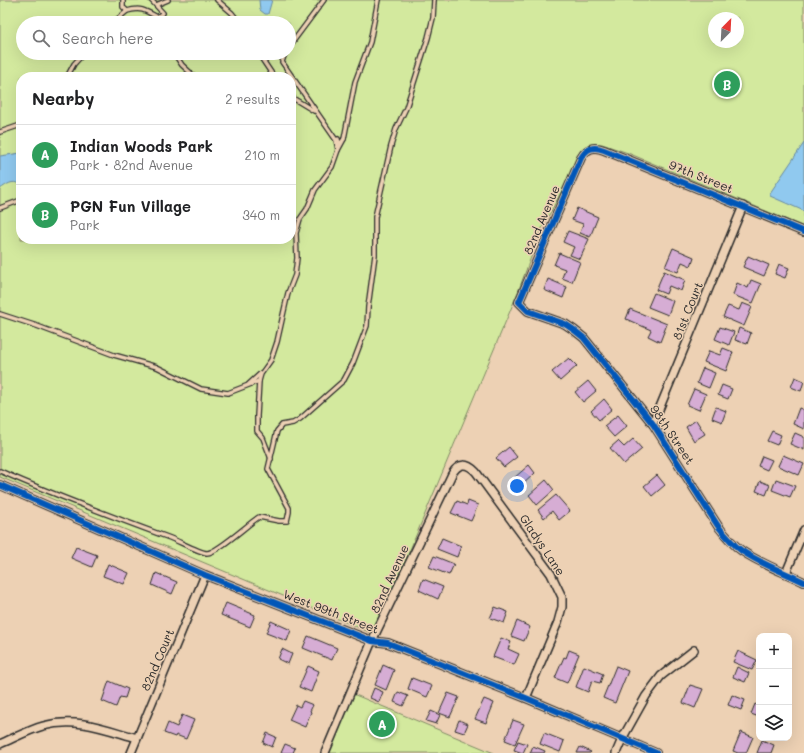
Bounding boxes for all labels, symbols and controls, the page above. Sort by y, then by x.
north arrow [708,12,744,48]
search box [16,16,296,60]
icon: search [30,27,52,49]
text: Search here [62,28,153,48]
pin: B [714,69,740,99]
text: Nearby [32,87,94,109]
text: 2 results [225,90,280,107]
text: Indian Woods Park [70,136,213,156]
text: A [40,146,50,163]
text: 210 m [244,146,280,163]
text: Park · 82nd Avenue [70,156,193,173]
street label: 97th Street [667,156,736,196]
street label: 82nd Avenue [519,183,563,257]
text: PGN Fun Village [70,196,191,216]
text: B [41,206,49,223]
text: 340 m [242,206,280,223]
text: Park [70,216,99,233]
street label: 81st Court [668,279,706,342]
street label: 98th Street [647,402,699,467]
your location [507,476,527,496]
street label: Gladys Lane [516,511,569,578]
street label: 82nd Avenue [366,542,412,615]
street label: West 99th Street [281,585,381,637]
street label: 82nd Court [137,626,177,693]
map controls [756,633,792,741]
button: + [756,633,792,669]
button: − [756,669,792,705]
button: layers [756,705,792,741]
pin: A [369,709,395,739]

